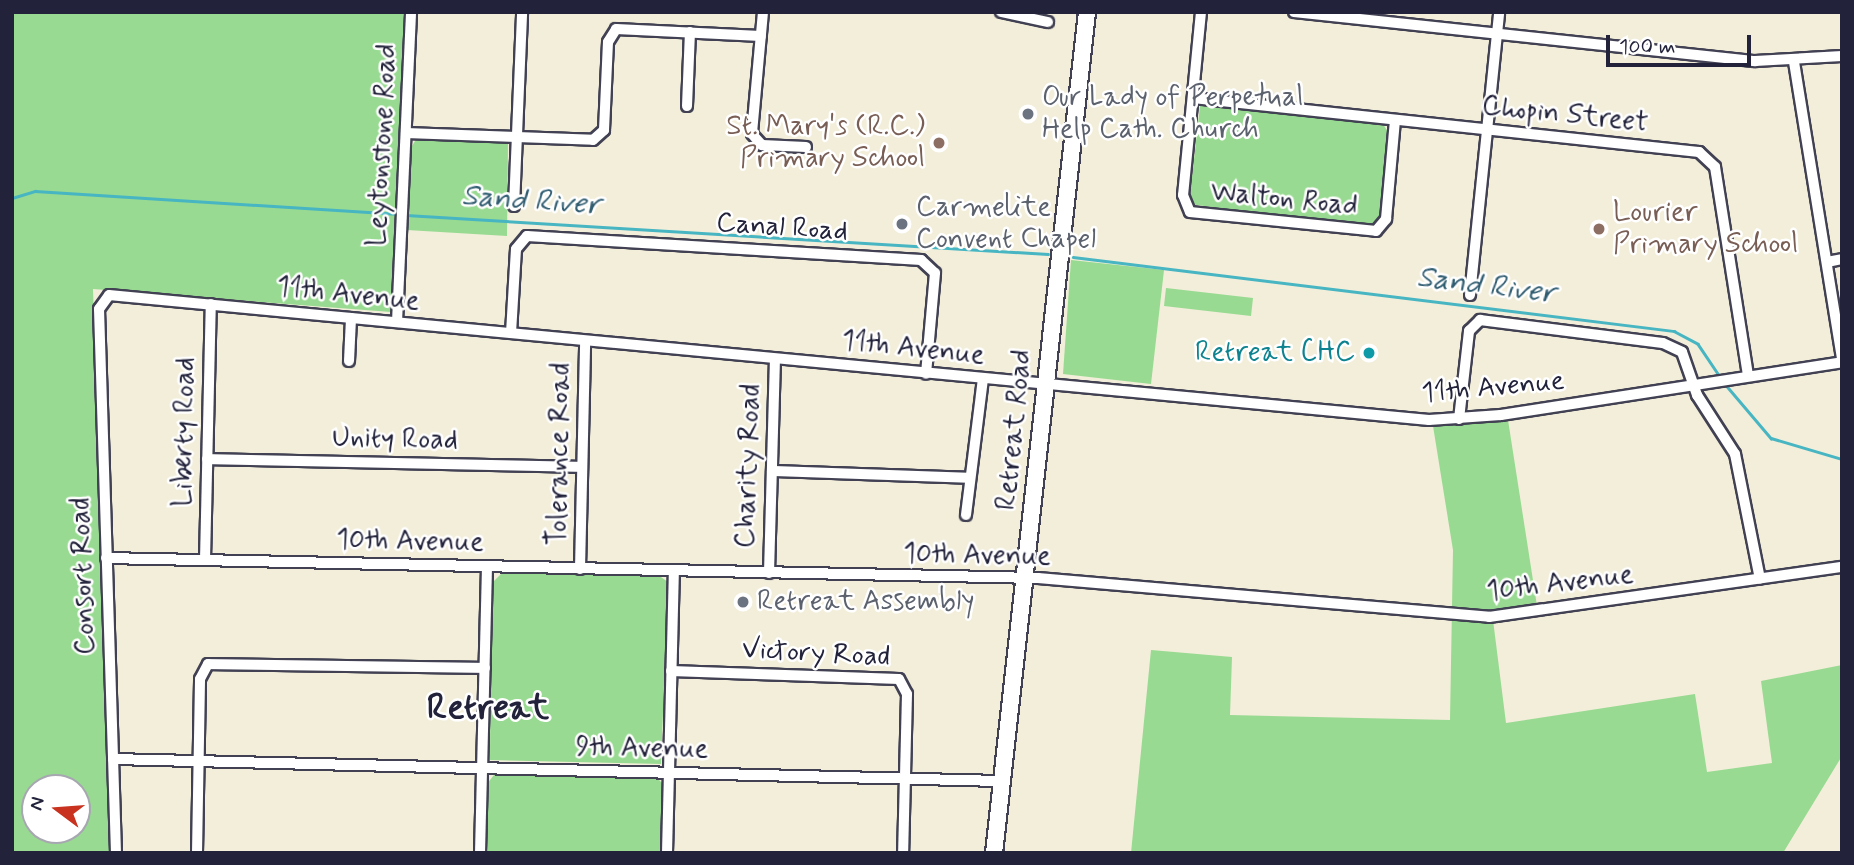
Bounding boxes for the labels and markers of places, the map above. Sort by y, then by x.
place label: Our Lady of Perpetual Help Cath. Church [1042,81,1299,147]
marker: Our Lady of Perpetual Help Cath. Church [1020,106,1036,122]
place label: St. Mary's (R.C.) Primary School [726,110,925,176]
marker: St. Mary's (R.C.) Primary School [931,135,947,151]
place label: Carmelite Convent Chapel [916,191,1100,257]
place label: Lourier Primary School [1613,196,1798,262]
marker: Carmelite Convent Chapel [894,216,910,232]
marker: Lourier Primary School [1591,221,1607,237]
place label: Retreat CHC [1196,336,1355,370]
marker: Retreat CHC [1361,345,1377,361]
place label: Retreat Assembly [757,585,982,619]
marker: Retreat Assembly [735,594,751,610]

